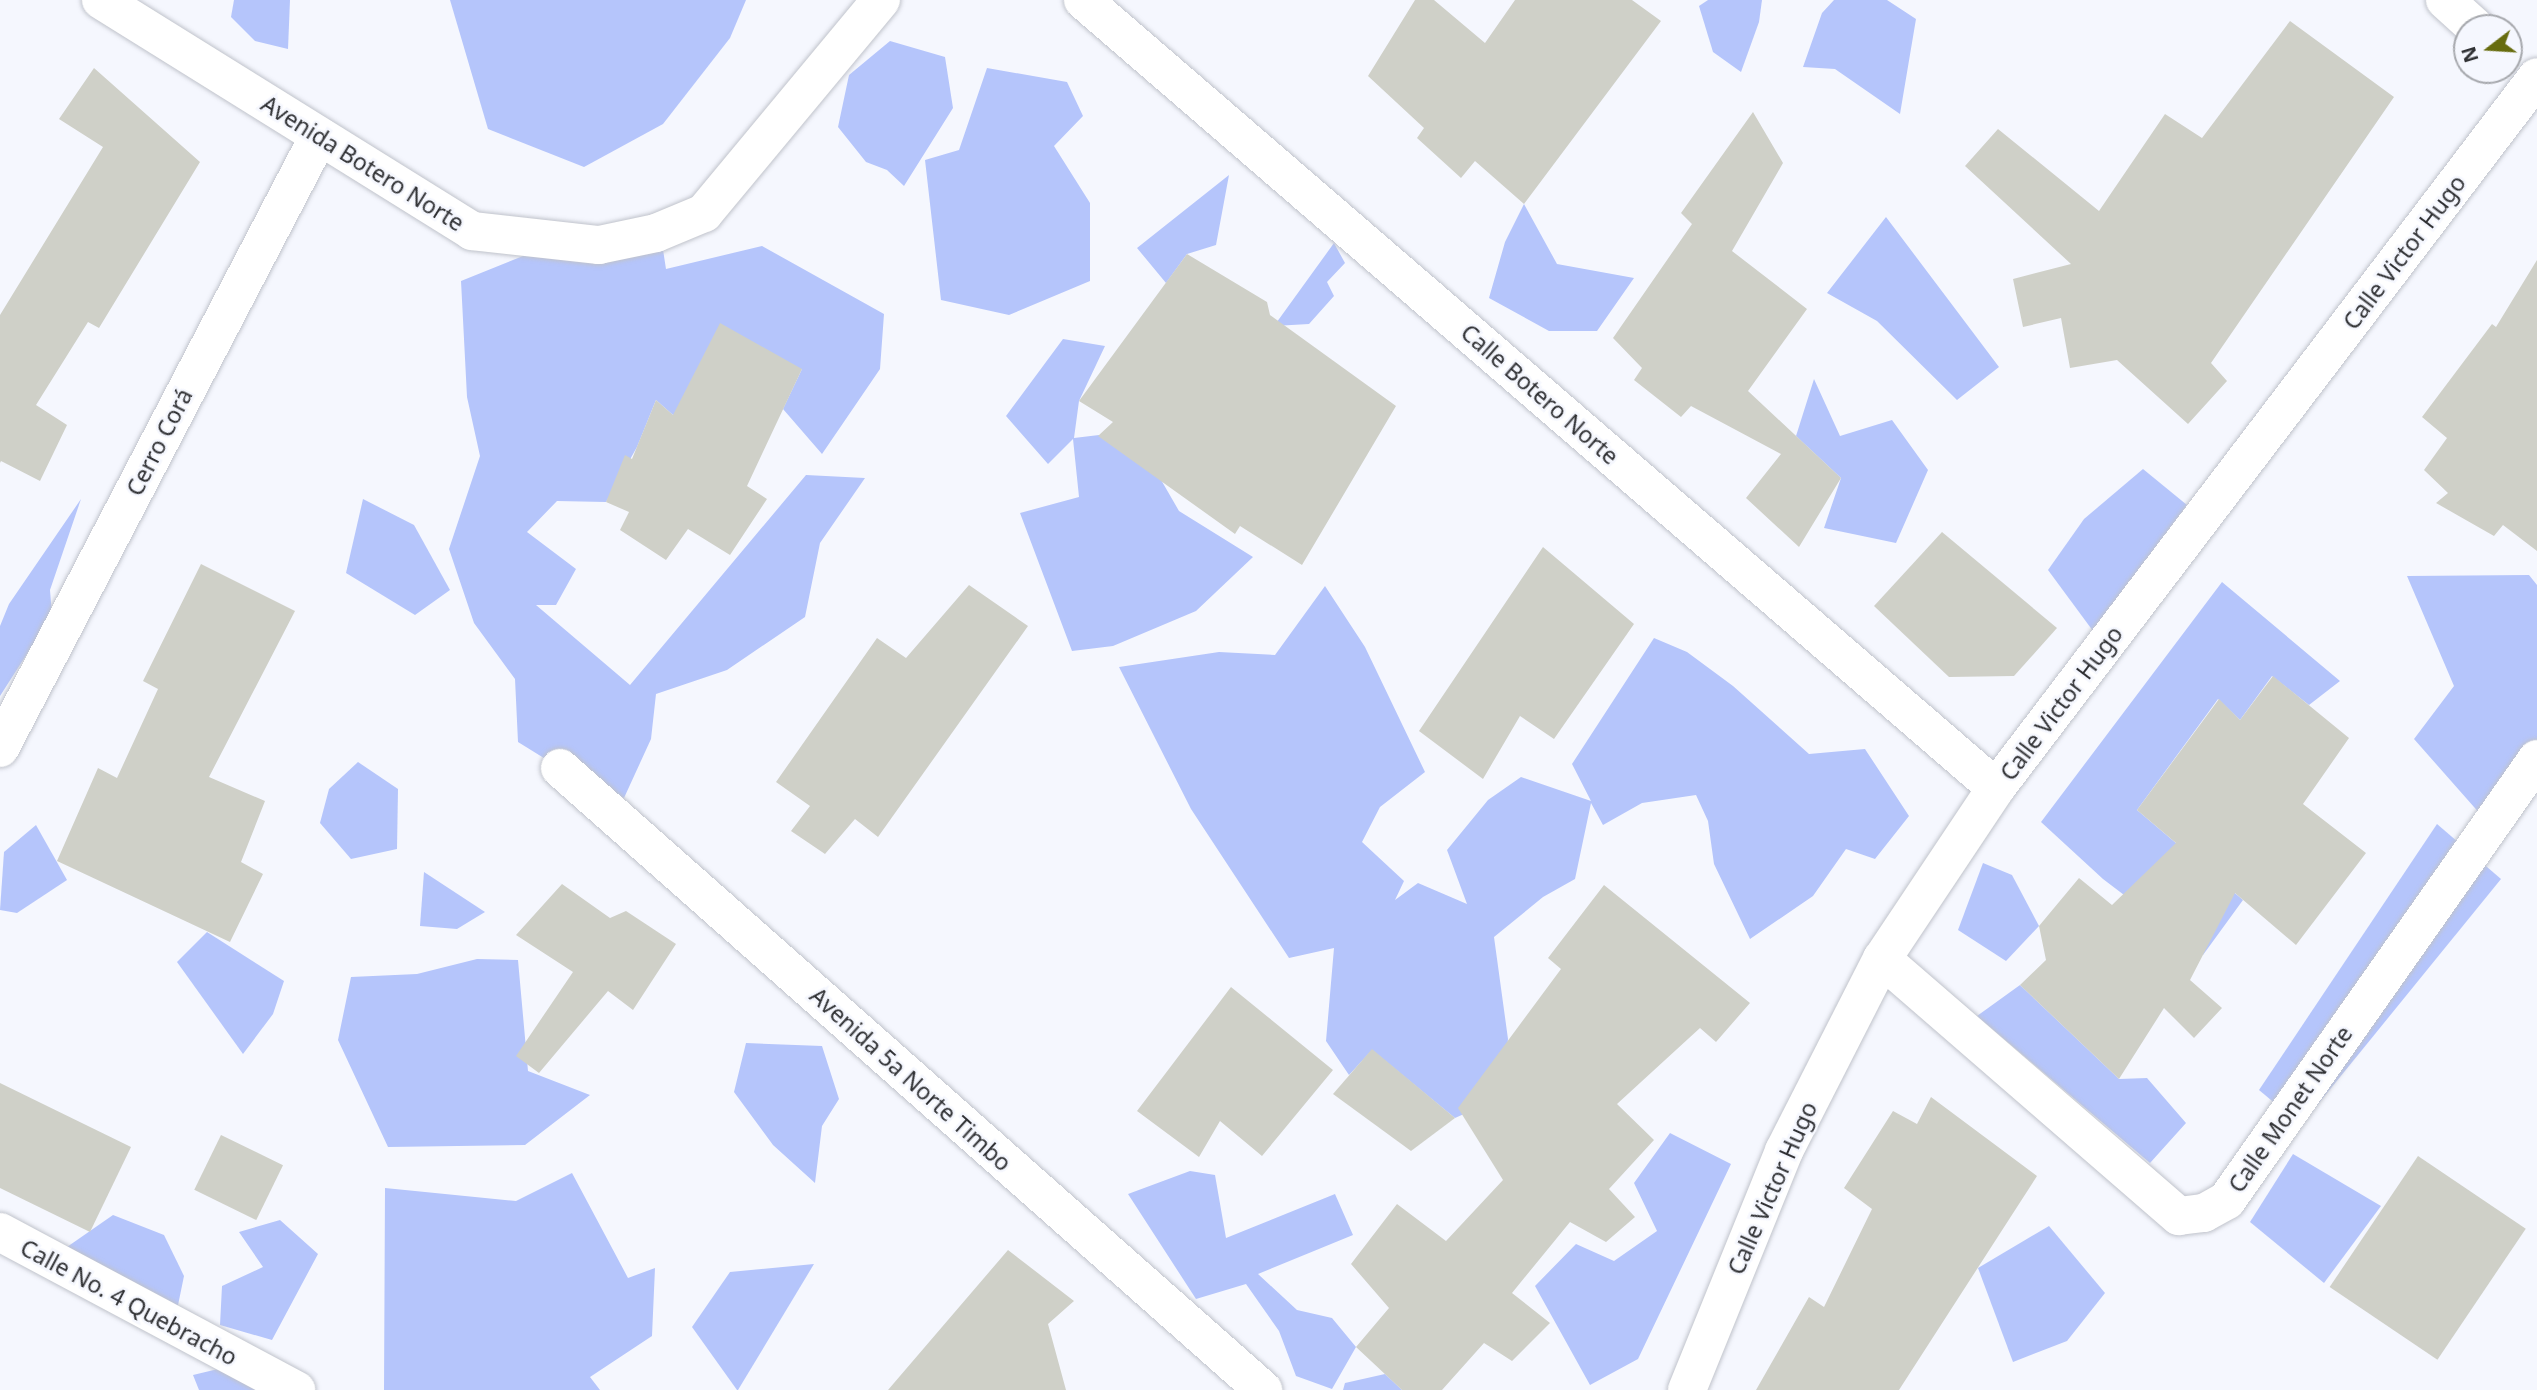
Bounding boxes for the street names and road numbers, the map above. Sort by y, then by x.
street label: Avenida Botero Norte [257,89,469,237]
street label: Calle Victor Hugo [2337,169,2471,335]
street label: Calle Botero Norte [1456,318,1624,470]
street label: Cerro Corá [120,384,198,500]
street label: Calle Victor Hugo [1994,620,2128,786]
street label: Avenida 5a Norte Timbo [805,981,1017,1177]
street label: Calle Monet Norte [2222,1021,2358,1197]
street label: Calle Victor Hugo [1722,1097,1822,1279]
street label: Calle No. 4 Quebracho [16,1233,242,1371]

